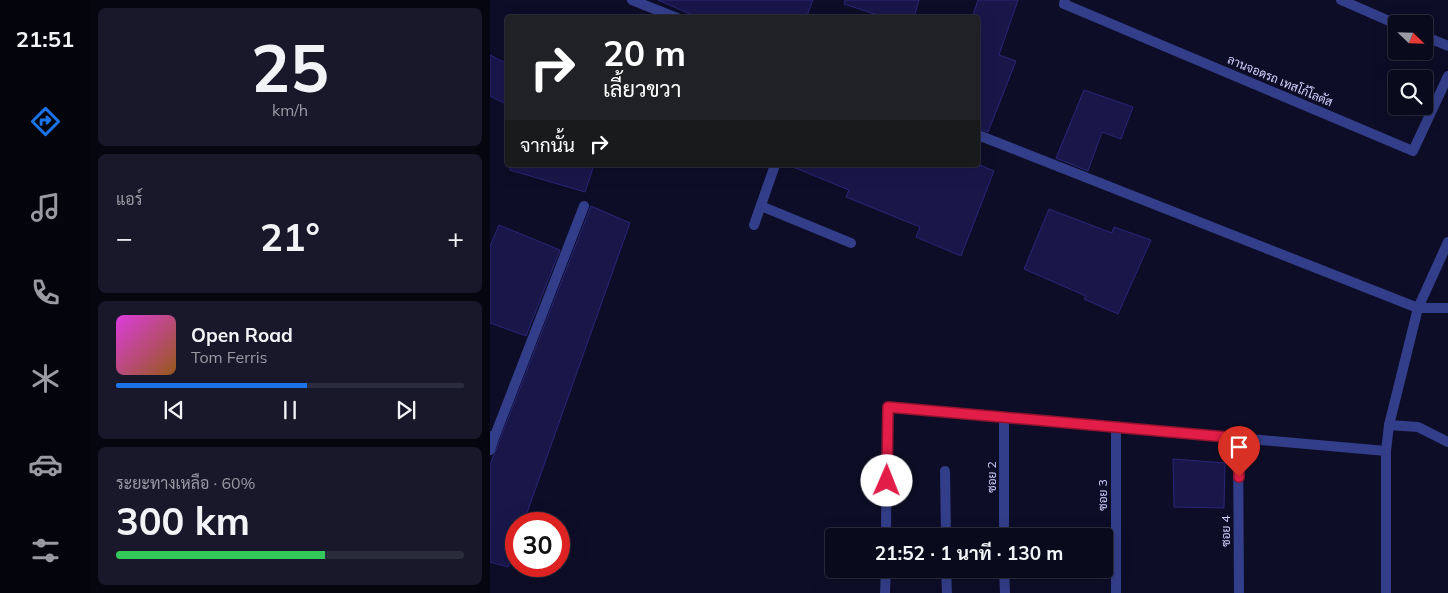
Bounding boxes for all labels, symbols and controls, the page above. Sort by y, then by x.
north arrow [1388,15,1432,60]
map controls [1388,15,1433,115]
text: 21:51 [16,25,74,53]
text: 25 [251,27,329,108]
text: 20 m [603,31,686,75]
icon: right [520,35,585,100]
street label: ลานจอดรถ เทสโก้โลตัส [1225,52,1335,110]
button: search [1388,70,1433,115]
text: เลี้ยวขวา [603,75,681,103]
text: km/h [272,100,308,120]
icon: directions [28,104,63,139]
icon: right [585,130,613,158]
text: จากนั้น [520,133,575,157]
text: แอร์ [116,189,142,209]
icon: music [28,190,63,225]
text: 21° [260,213,320,261]
text: − [116,220,133,255]
text: + [447,220,464,255]
icon: phone [28,275,63,310]
text: Open Road [191,323,293,347]
text: Tom Ferris [191,347,268,367]
icon: climate [28,361,63,396]
icon: previous [160,396,188,424]
icon: pause [276,396,304,424]
icon: next [392,396,420,424]
pin [1218,426,1260,477]
icon: arrive [1225,433,1253,461]
icon: car [28,447,63,482]
position arrow [860,454,912,506]
street label: ซอย 2 [984,461,999,493]
text: ระยะทางเหลือ · 60% [116,473,256,493]
street label: ซอย 3 [1095,479,1110,511]
text: 300 km [116,497,250,545]
speed limit sign: 30 [505,512,570,577]
street label: ซอย 4 [1218,515,1233,547]
icon: filters [28,533,63,568]
text: 21:52 · 1 นาที · 130 m [875,541,1063,565]

